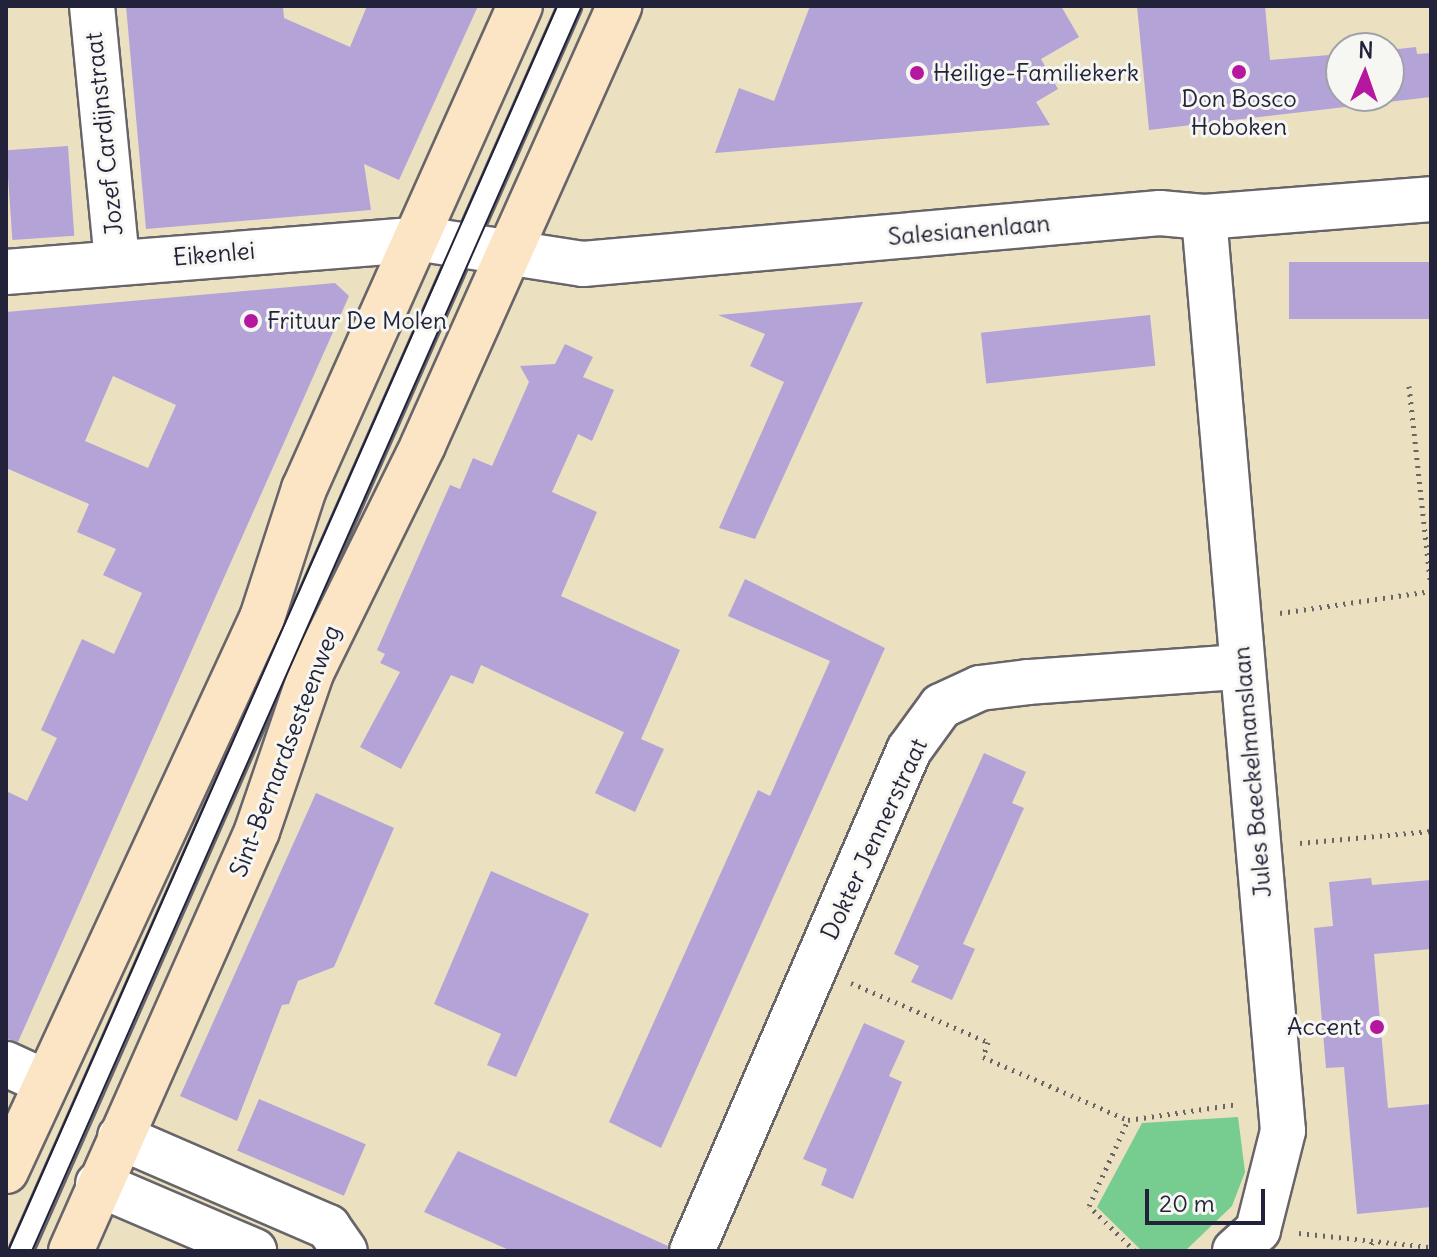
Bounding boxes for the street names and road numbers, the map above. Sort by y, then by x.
street label: Jozef Cardijnstraat [79,31,129,237]
street label: Salesianenlaan [887,209,1051,251]
street label: Eikenlei [172,236,256,272]
street label: Sint-Bernardsesteenweg [224,621,346,881]
street label: Jules Baeckelmanslaan [1227,645,1277,899]
street label: Dokter Jennerstraat [815,734,933,944]

